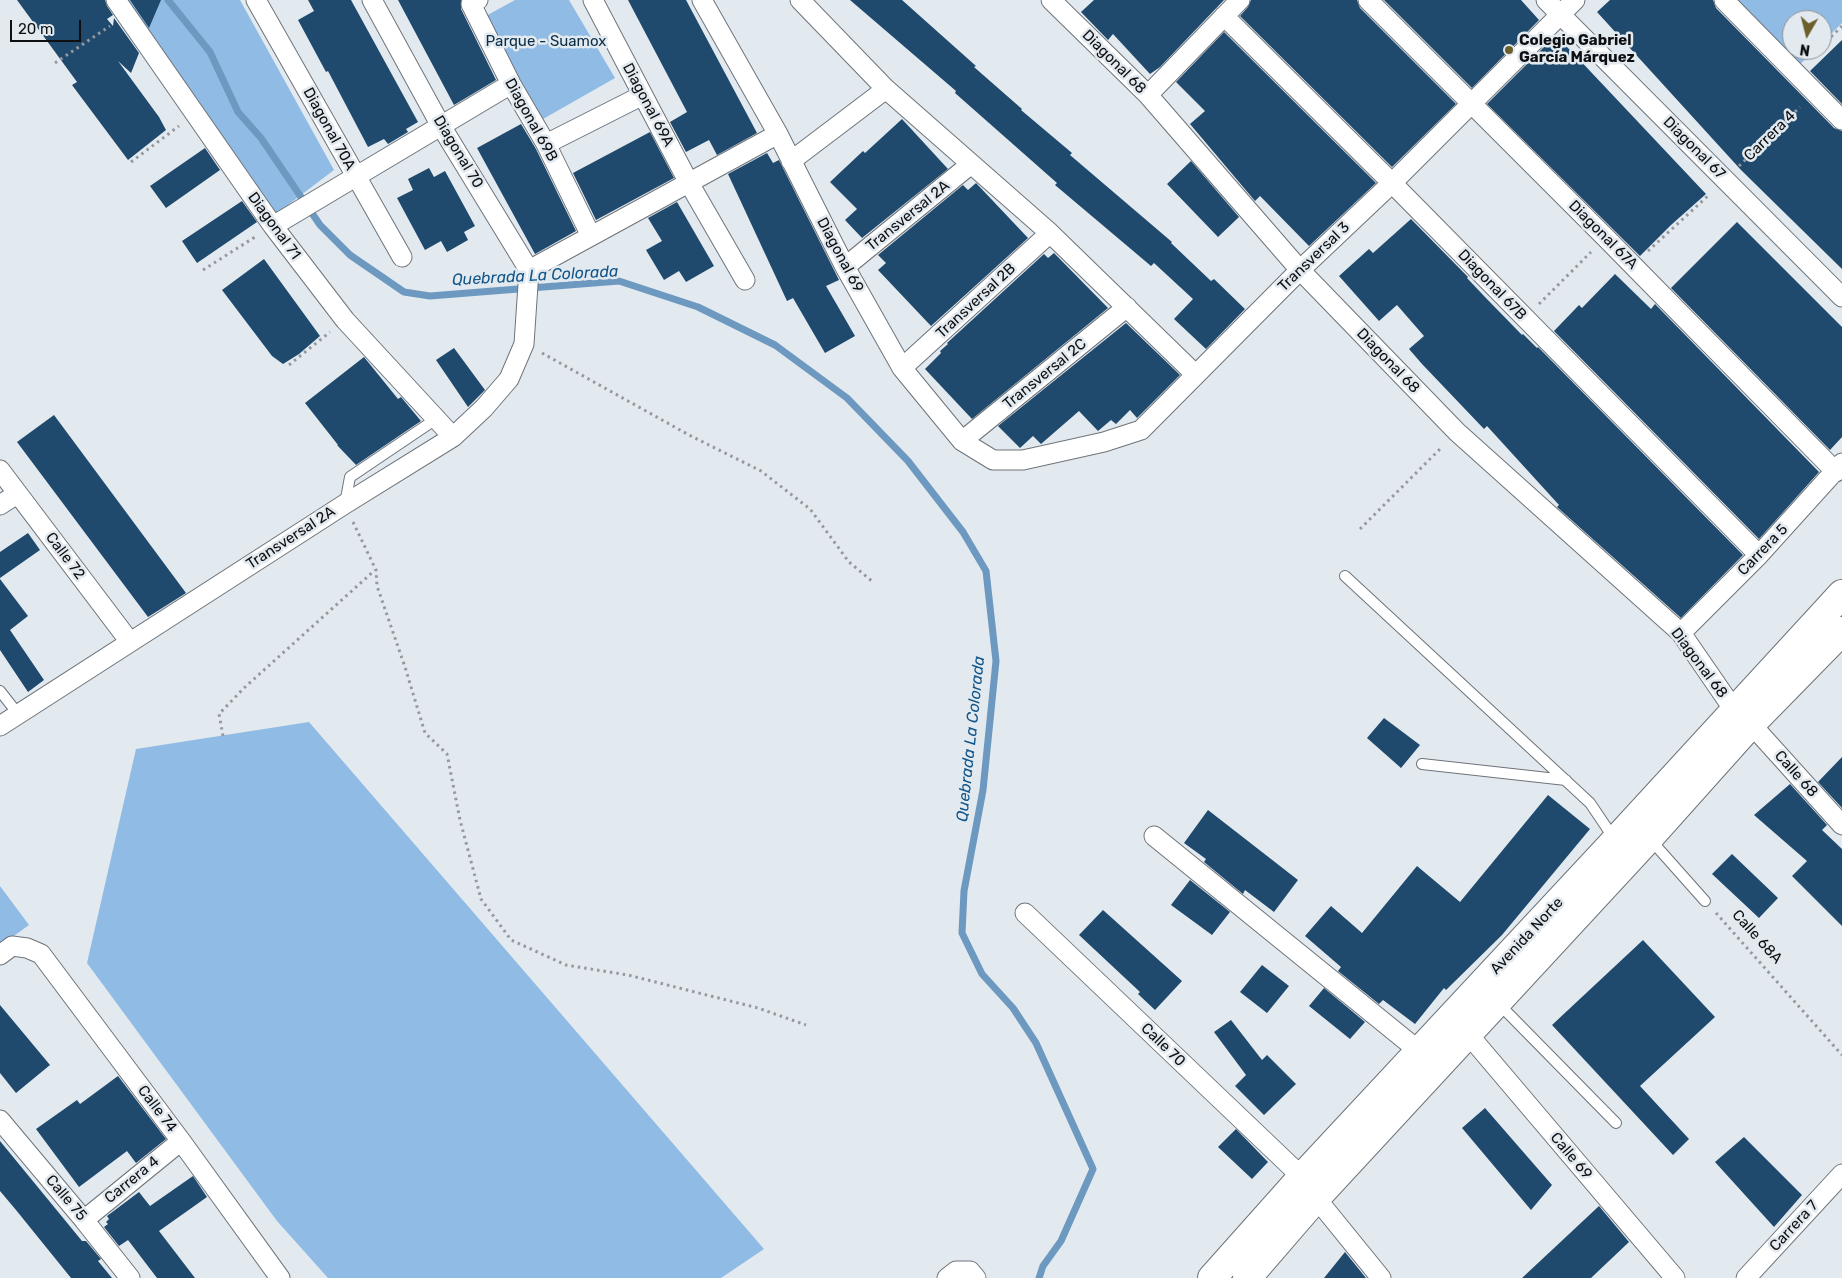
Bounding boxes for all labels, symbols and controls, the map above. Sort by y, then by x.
scale bar [12,10,84,42]
north arrow [1782,10,1832,60]
text: 20 m [18,20,53,38]
street label: Diagonal 68 [1078,26,1150,98]
place label: Colegio Gabriel García Márquez [1519,32,1635,67]
park label: Parque - Suamox [486,33,606,51]
text: N [1799,40,1811,58]
marker: Colegio Gabriel García Márquez [1503,44,1515,56]
street label: Diagonal 69A [618,60,678,150]
street label: Diagonal 69B [501,75,561,165]
street label: Diagonal 70A [299,85,359,173]
street label: Carrera 4 [1740,107,1800,165]
street label: Diagonal 70 [429,112,487,192]
street label: Diagonal 67 [1659,113,1729,183]
street label: Transversal 2A [863,177,953,255]
street label: Diagonal 71 [244,189,304,263]
street label: Diagonal 67A [1565,197,1641,273]
street label: Diagonal 69 [813,214,867,296]
street label: Transversal 3 [1275,219,1353,295]
street label: Diagonal 67B [1454,246,1530,324]
street label: Transversal 2B [933,260,1019,342]
water label: Quebrada La Colorada [451,262,619,290]
street label: Diagonal 68 [1353,325,1423,397]
street label: Transversal 2C [1000,335,1090,413]
street label: Transversal 2A [243,503,339,573]
street label: Carrera 5 [1734,521,1792,579]
street label: Calle 72 [42,529,88,583]
street label: Diagonal 68 [1667,624,1731,702]
water label: Quebrada La Colorada [953,655,989,823]
street label: Calle 68 [1771,747,1821,801]
street label: Avenida Norte [1487,894,1567,978]
street label: Calle 68A [1728,906,1786,968]
street label: Calle 70 [1137,1019,1189,1071]
street label: Calle 74 [134,1082,180,1136]
street label: Calle 69 [1546,1129,1596,1183]
street label: Carrera 4 [101,1153,163,1207]
street label: Calle 75 [42,1171,90,1225]
street label: Carrera 7 [1766,1197,1822,1255]

